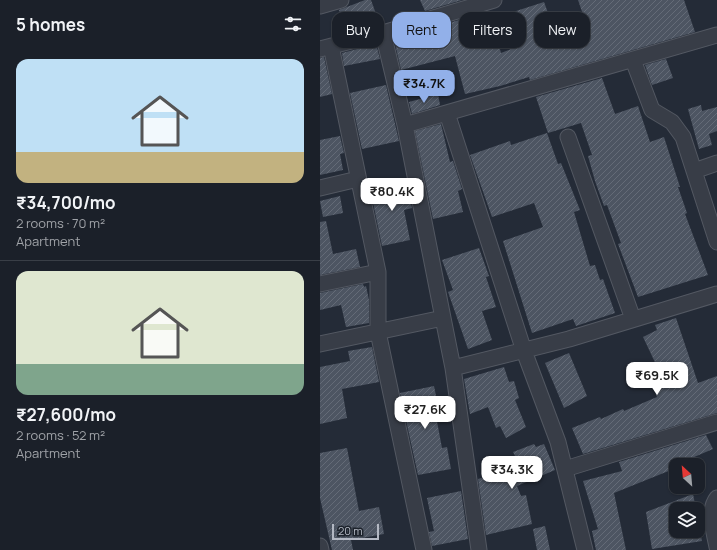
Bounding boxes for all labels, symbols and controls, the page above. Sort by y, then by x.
chip: Buy [332,12,384,48]
chip: Rent [392,12,451,48]
chip: Filters [459,12,526,48]
chip: New [534,12,590,48]
text: 5 homes [16,13,85,36]
icon: filters [282,13,304,35]
pin: ₹34.7K [391,70,457,104]
text: ₹34.7K [403,74,445,92]
icon: home [124,85,196,157]
pin: ₹80.4K [359,178,425,212]
text: ₹80.4K [370,182,414,200]
text: ₹34,700/mo [16,191,116,214]
text: 2 rooms · 70 m² [16,214,105,232]
text: Apartment [16,232,80,250]
icon: home [124,297,196,369]
pin: ₹69.5K [624,362,690,396]
text: ₹69.5K [635,366,679,384]
pin: ₹27.6K [392,396,458,430]
text: ₹27.6K [404,400,446,418]
text: ₹27,600/mo [16,403,116,426]
text: 2 rooms · 52 m² [16,426,105,444]
text: Apartment [16,444,80,462]
pin: ₹34.3K [479,456,545,490]
north arrow [669,458,705,494]
map controls [669,458,705,538]
text: ₹34.3K [490,460,534,478]
button: layers [669,502,705,538]
scale bar [332,522,379,541]
text: 20 m [338,523,363,538]

